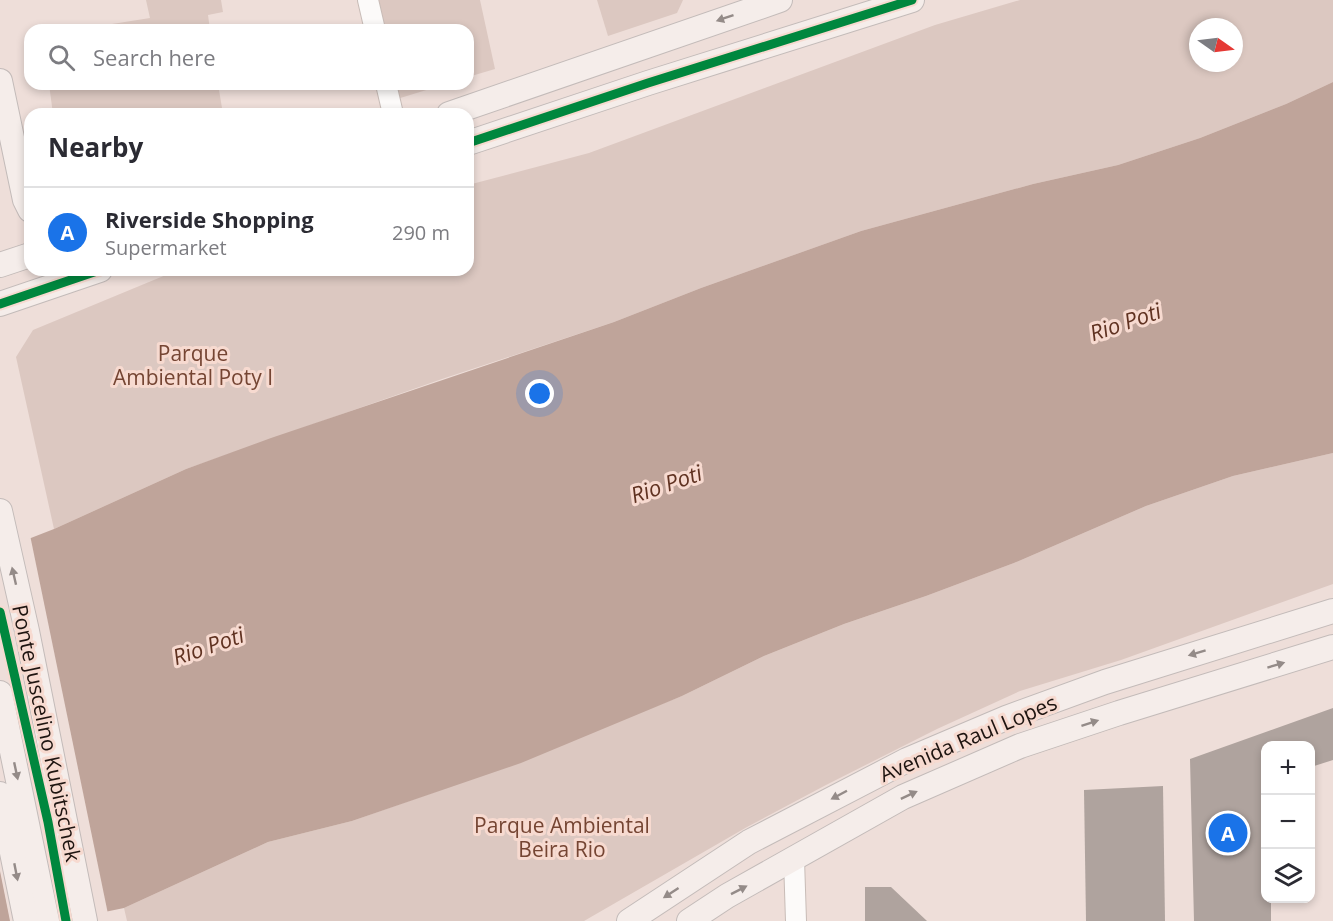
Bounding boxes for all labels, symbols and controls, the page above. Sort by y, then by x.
one-way arrow [716,14,734,24]
north arrow [1189,18,1243,72]
search box [24,24,474,90]
icon: search [45,41,78,74]
text: Search here [93,42,216,72]
text: Nearby [48,129,143,165]
text: Riverside Shopping [105,204,314,234]
text: A [61,219,74,246]
text: 290 m [392,219,450,246]
text: Supermarket [105,234,227,261]
water label: Rio Poti [1085,295,1165,347]
park label: Parque Ambiental Poty I [113,339,273,391]
your location [525,379,554,408]
water label: Rio Poti [626,457,706,509]
one-way arrow [9,566,19,585]
street label: Ponte Juscelino Kubitschek [6,602,88,864]
water label: Rio Poti [168,619,248,671]
one-way arrow [1188,649,1206,658]
one-way arrow [1267,660,1285,669]
street label: Avenida Raul Lopes [875,688,1061,788]
one-way arrow [1081,717,1099,727]
map controls [1261,741,1315,903]
button: + [1261,741,1315,795]
one-way arrow [12,762,22,780]
one-way arrow [830,790,847,800]
one-way arrow [901,790,918,799]
button: − [1261,795,1315,849]
pin: A [1208,810,1248,856]
park label: Parque Ambiental Beira Rio [474,811,650,863]
button: layers [1261,849,1315,903]
one-way arrow [12,862,21,881]
one-way arrow [730,885,747,895]
one-way arrow [662,888,679,899]

